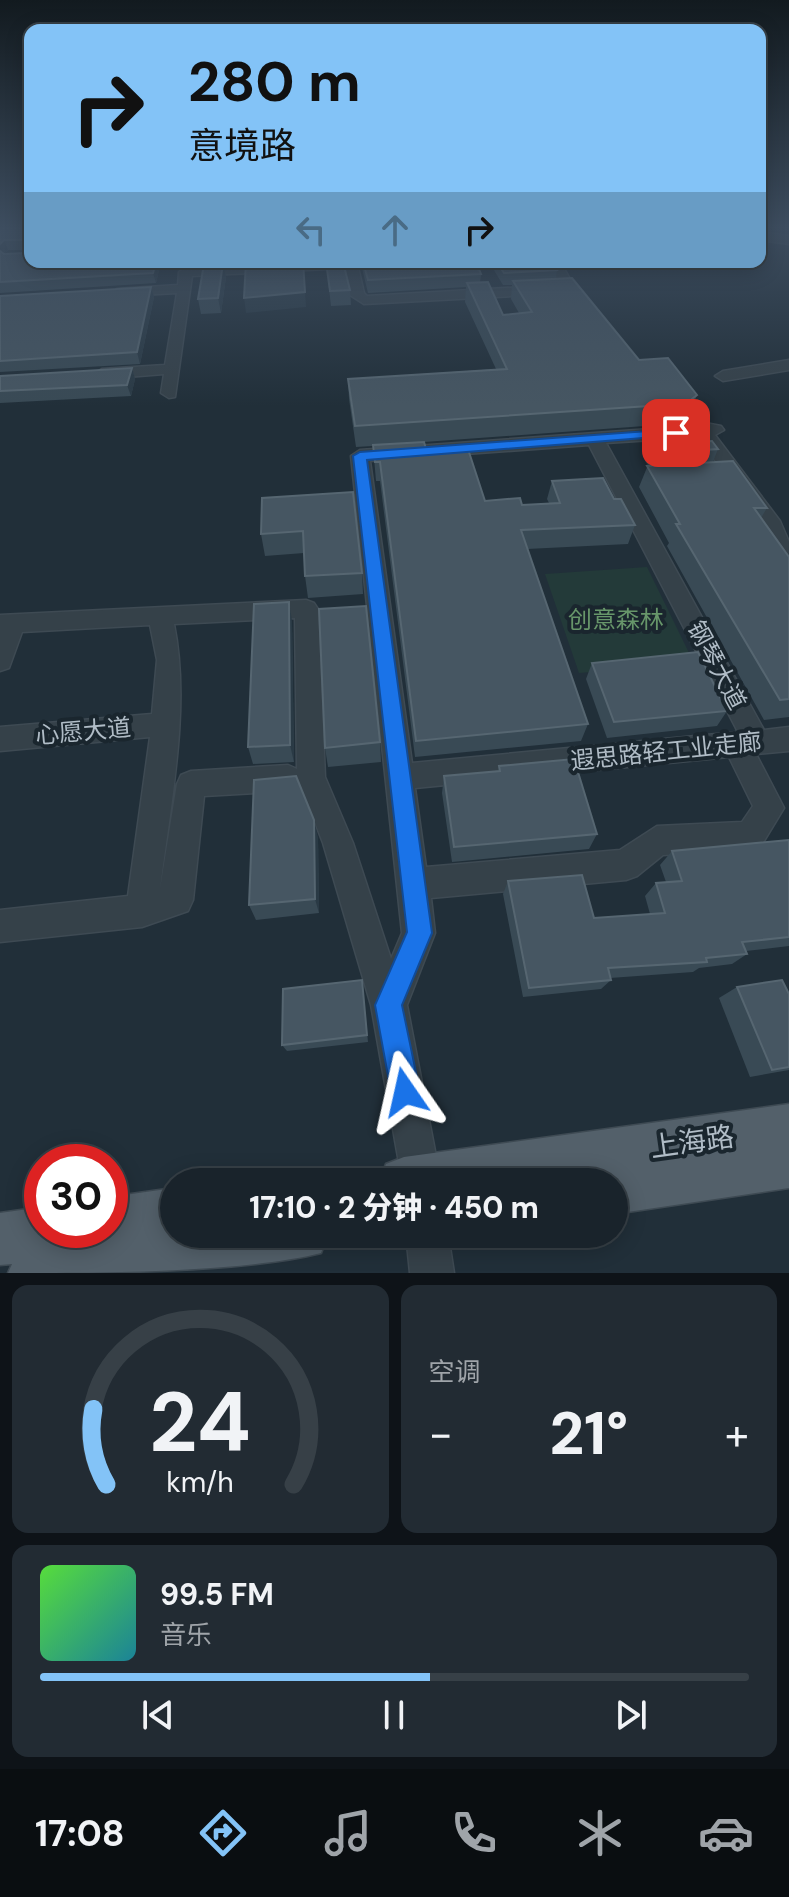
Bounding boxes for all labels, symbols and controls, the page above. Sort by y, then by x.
text: 280 m [188,45,361,118]
icon: right [56,56,160,160]
text: 意境路 [188,122,296,169]
icon: left [289,208,333,252]
icon: ahead [373,208,417,252]
icon: right [457,208,501,252]
pin [642,399,710,467]
icon: arrive [654,411,698,455]
park label: 创意森林 [568,604,664,635]
street label: 钢琴大道 [681,615,753,715]
street label: 心愿大道 [34,711,132,751]
street label: 遐思路轻工业走廊 [569,726,763,776]
position arrow [363,1050,447,1134]
street label: 上海路 [648,1118,736,1166]
speed limit sign: 30 [24,1144,128,1248]
text: 17:10 · 2 分钟 · 450 m [249,1188,539,1227]
text: 空调 [429,1355,481,1389]
text: 24 [150,1368,251,1477]
text: 21° [549,1394,628,1473]
text: − [429,1405,453,1463]
text: + [725,1405,749,1463]
text: km/h [166,1464,234,1501]
text: 99.5 FM [160,1575,274,1614]
text: 音乐 [160,1618,212,1652]
icon: previous [136,1693,180,1737]
icon: pause [372,1693,416,1737]
icon: next [609,1693,653,1737]
icon: directions [195,1805,251,1861]
icon: music [320,1805,376,1861]
icon: phone [446,1805,502,1861]
icon: climate [572,1805,628,1861]
icon: car [698,1805,754,1861]
text: 17:08 [35,1810,125,1857]

